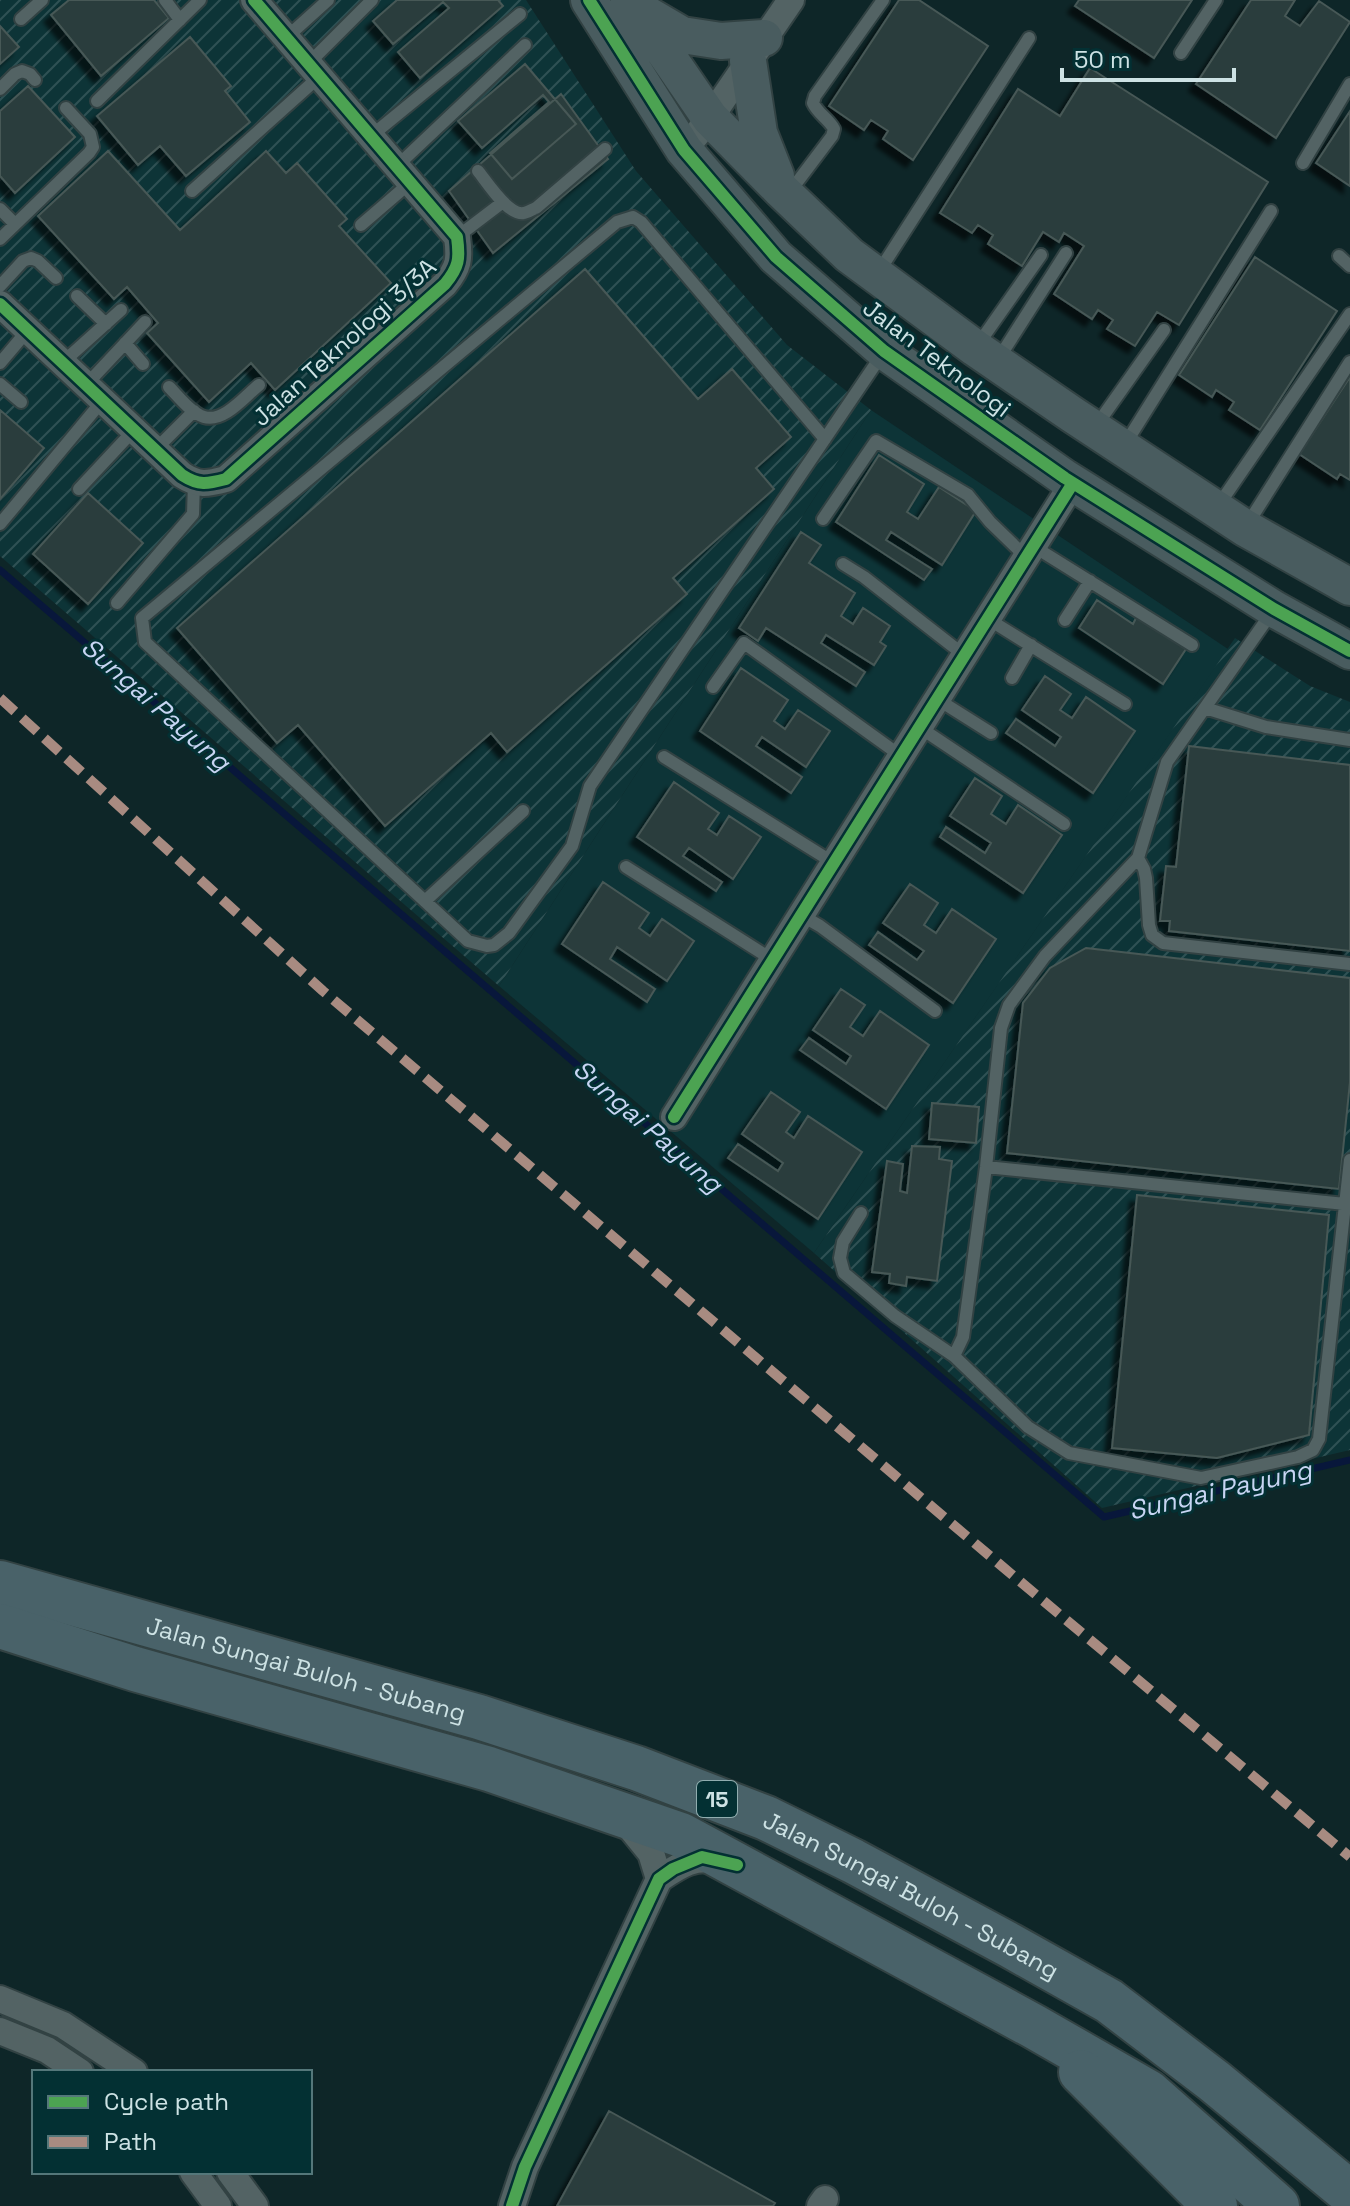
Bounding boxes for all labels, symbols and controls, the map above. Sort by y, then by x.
scale bar [1062,32,1234,82]
text: 50 m [1074,44,1131,75]
street label: Jalan Teknologi 3/3A [246,251,442,433]
street label: Jalan Teknologi [857,292,1017,424]
water label: Sungai Payung [74,630,239,779]
water label: Sungai Payung [566,1052,731,1201]
water label: Sungai Payung [1125,1452,1316,1528]
street label: Jalan Sungai Buloh - Subang [143,1609,469,1728]
road number: 15 [697,1781,737,1817]
street label: Jalan Sungai Buloh - Subang [758,1804,1065,1985]
legend [32,2070,312,2174]
text: Cycle path [104,2086,229,2117]
text: Path [104,2126,157,2157]

